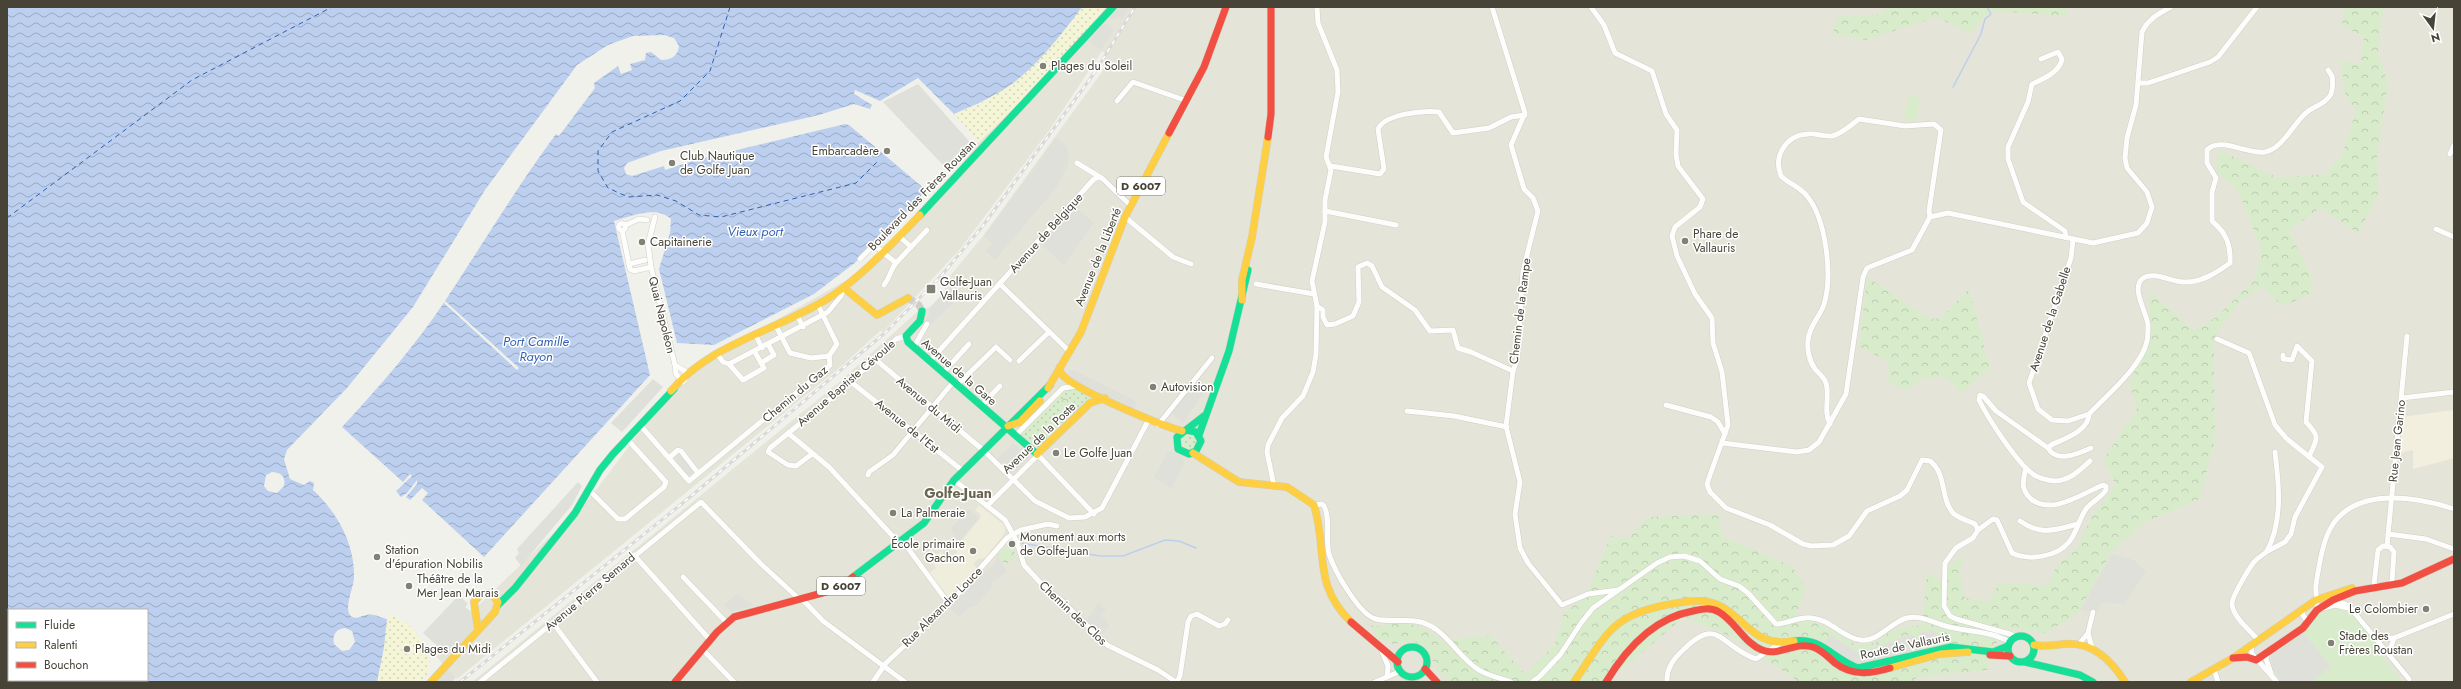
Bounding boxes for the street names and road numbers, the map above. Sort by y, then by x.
street label: Boulevard des Frères Roustan [864,135,980,255]
road number: D 6007 [1117,177,1165,195]
street label: Avenue de Belgique [1005,189,1087,277]
street label: Avenue de la Liberté [1070,205,1126,309]
street label: Chemin de la Rampe [1505,257,1535,365]
street label: Avenue de la Gabelle [2025,264,2075,374]
street label: Quai Napoléon [644,275,680,355]
street label: Avenue de la Gare [917,334,1001,410]
street label: Avenue Baptiste Cévoule [793,335,899,431]
street label: Chemin du Gaz [758,361,832,427]
street label: Avenue du Midi [892,372,966,438]
street label: Avenue de l'Est [871,394,943,458]
street label: Avenue de la Poste [998,398,1080,478]
street label: Rue Jean Garino [2384,398,2410,483]
street label: Avenue Pierre Semard [541,549,639,635]
street label: Rue Alexandre Louce [898,563,986,651]
road number: D 6007 [817,577,865,595]
street label: Chemin des Clos [1035,577,1111,649]
street label: Route de Vallauris [1859,628,1952,664]

